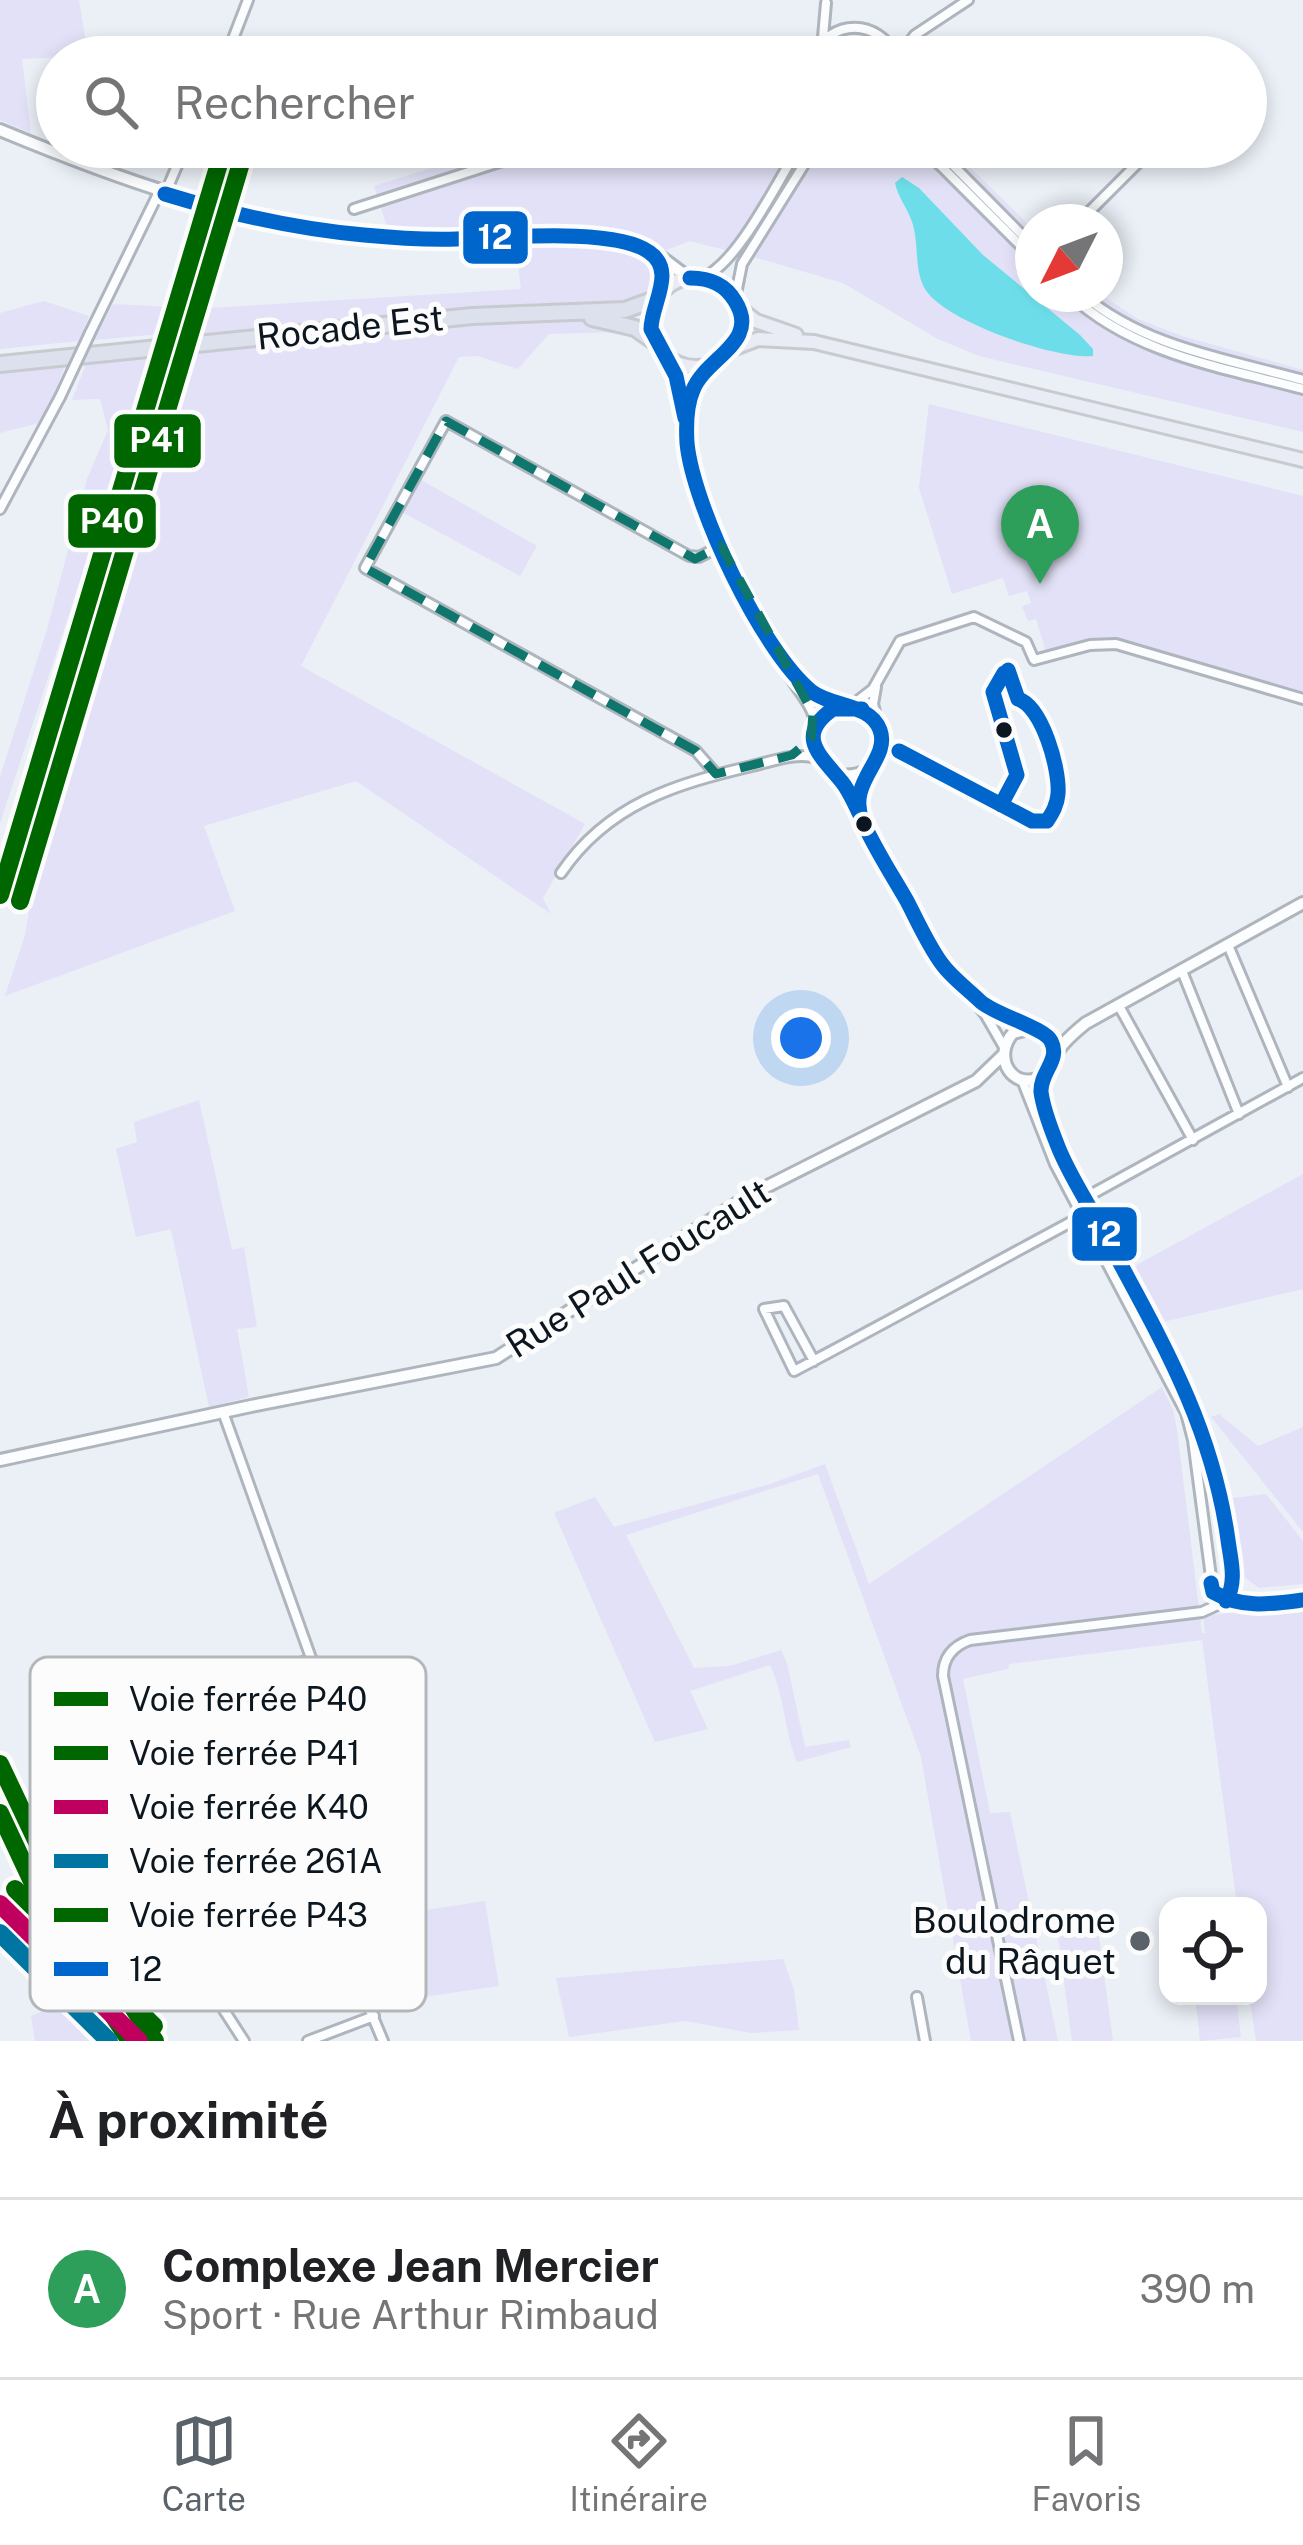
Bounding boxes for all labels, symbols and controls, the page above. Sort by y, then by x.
search box [36,36,1267,168]
icon: search [78,69,144,135]
text: Rechercher [174,76,415,129]
north arrow [1015,204,1123,312]
line badge: 12 [461,209,530,266]
text: 12 [477,218,513,256]
street label: Rocade Est [255,296,445,358]
line badge: P41 [112,412,203,470]
text: P41 [129,421,187,459]
pin: A [1001,485,1079,584]
line badge: P40 [66,492,158,550]
text: P40 [80,502,144,540]
unlabelled marker [993,719,1015,741]
unlabelled marker [853,813,875,835]
your location [771,1008,831,1068]
street label: Rue Paul Foucault [498,1170,778,1366]
line badge: 12 [1070,1205,1139,1263]
text: 12 [1086,1215,1122,1253]
legend [30,1657,426,2011]
text: Voie ferrée P40 [129,1680,367,1718]
text: Voie ferrée P41 [129,1734,360,1772]
text: Voie ferrée K40 [129,1788,369,1826]
text: Voie ferrée 261A [129,1842,382,1880]
text: Voie ferrée P43 [129,1896,368,1934]
map controls [1159,1897,1267,2005]
button: locate [1159,1897,1267,2005]
place label: Boulodrome du Râquet [913,1899,1116,1982]
marker: Boulodrome du Râquet [1127,1928,1153,1954]
text: 12 [129,1950,162,1988]
text: À proximité [48,2090,329,2149]
text: Complexe Jean Mercier [162,2239,659,2292]
text: A [73,2266,101,2312]
text: 390 m [1140,2266,1255,2312]
text: Sport · Rue Arthur Rimbaud [162,2292,659,2338]
tab: Carte [162,2408,246,2518]
tab: Itinéraire [570,2408,708,2518]
tab: Favoris [1031,2408,1141,2518]

